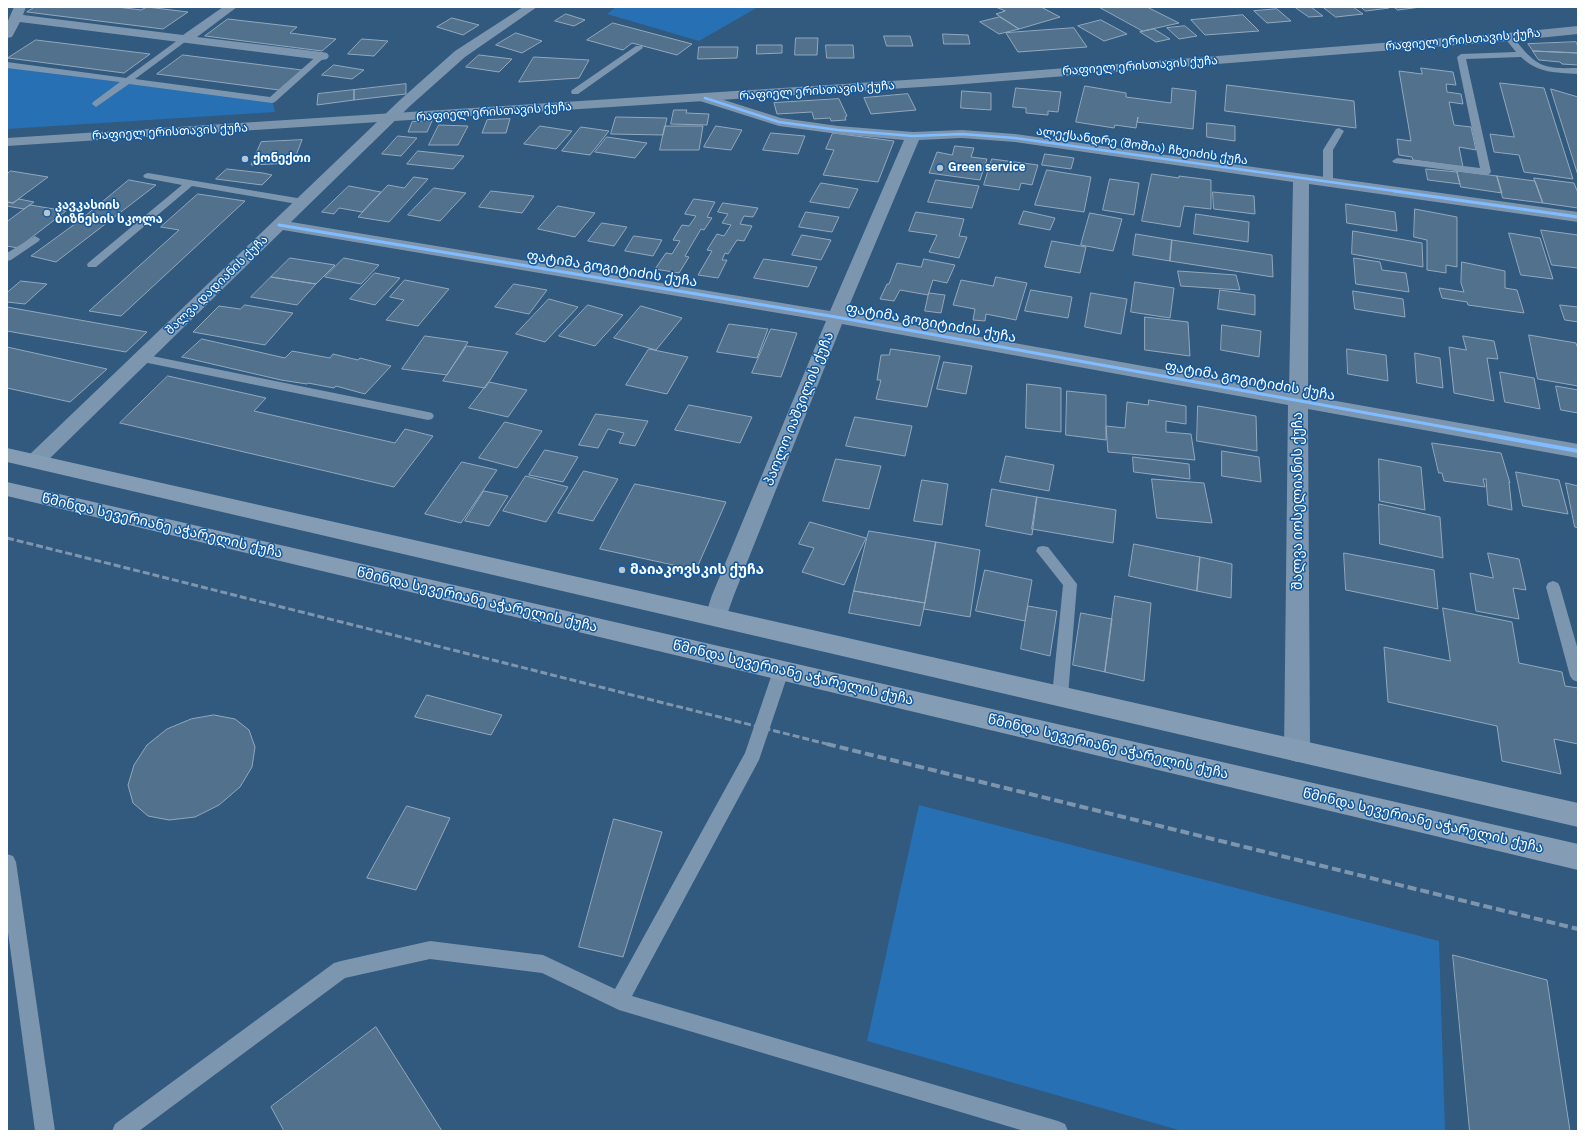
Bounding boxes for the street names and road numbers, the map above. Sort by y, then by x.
street label: რაფიელ ერისთავის ქუჩა [1385,26,1541,54]
street label: რაფიელ ერისთავის ქუჩა [1062,53,1218,79]
street label: რაფიელ ერისთავის ქუჩა [739,78,895,104]
street label: რაფიელ ერისთავის ქუჩა [416,99,572,125]
street label: რაფიელ ერისთავის ქუჩა [92,121,248,143]
street label: ალექსანდრე (შოშია) ჩხეიძის ქუჩა [1035,124,1249,168]
street label: შალვა დადიანის ქუჩა [163,232,271,338]
street label: ფატიმა გოგიტიძის ქუჩა [525,247,699,291]
street label: ფატიმა გოგიტიძის ქუჩა [844,300,1018,346]
street label: პაოლო იაშვილის ქუჩა [760,330,838,488]
street label: ფატიმა გოგიტიძის ქუჩა [1163,358,1337,404]
street label: შალვა იოსელიანის ქუჩა [1290,412,1306,590]
street label: წმინდა სევერიანე აჭარელის ქუჩა [40,490,284,562]
street label: წმინდა სევერიანე აჭარელის ქუჩა [355,564,599,636]
street label: წმინდა სევერიანე აჭარელის ქუჩა [671,637,915,709]
street label: წმინდა სევერიანე აჭარელის ქუჩა [986,711,1230,783]
street label: წმინდა სევერიანე აჭარელის ქუჩა [1301,785,1545,857]

